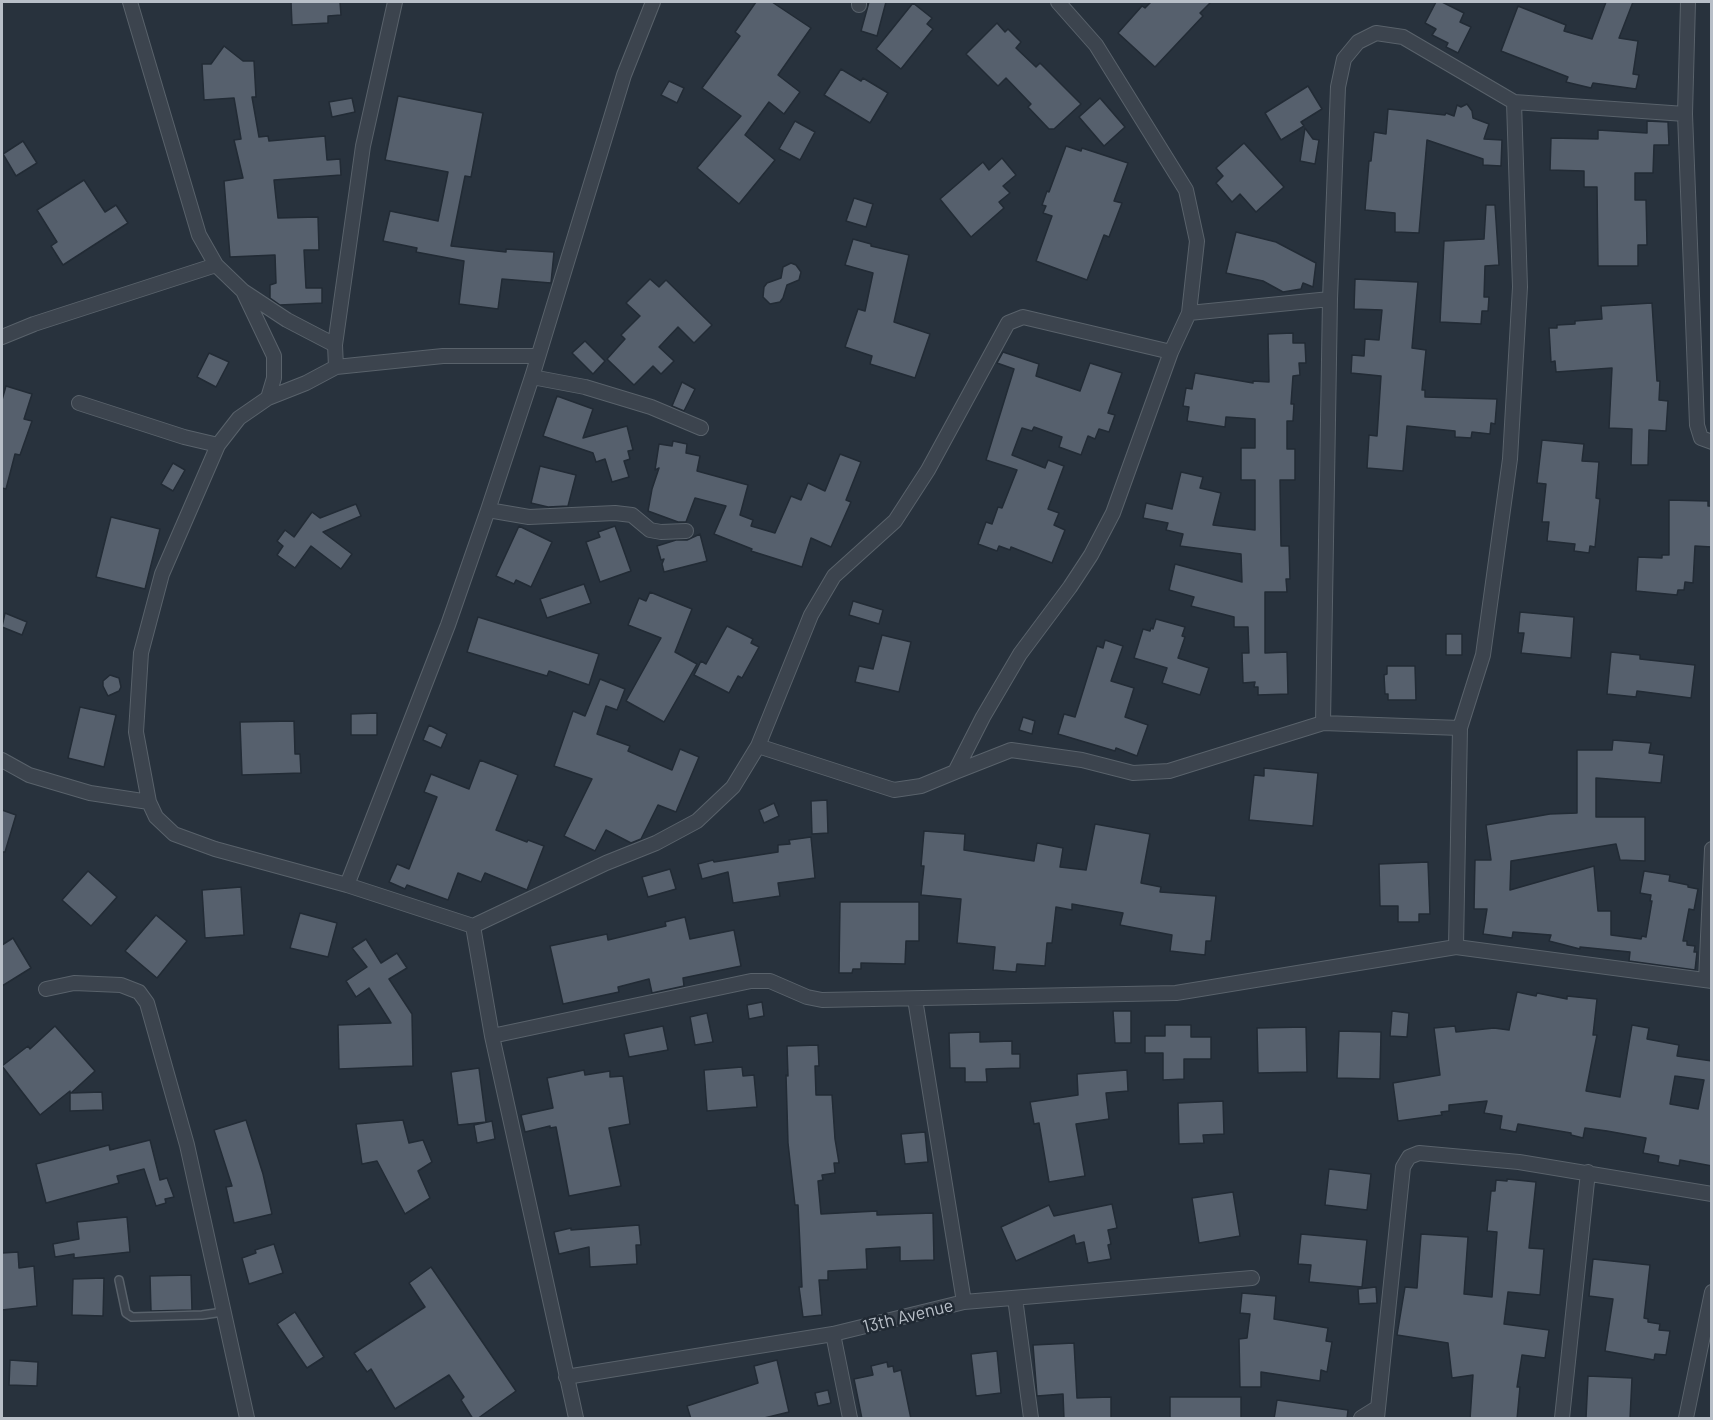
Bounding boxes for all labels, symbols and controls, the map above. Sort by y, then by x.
street label: 13th Avenue [860,1294,956,1338]

